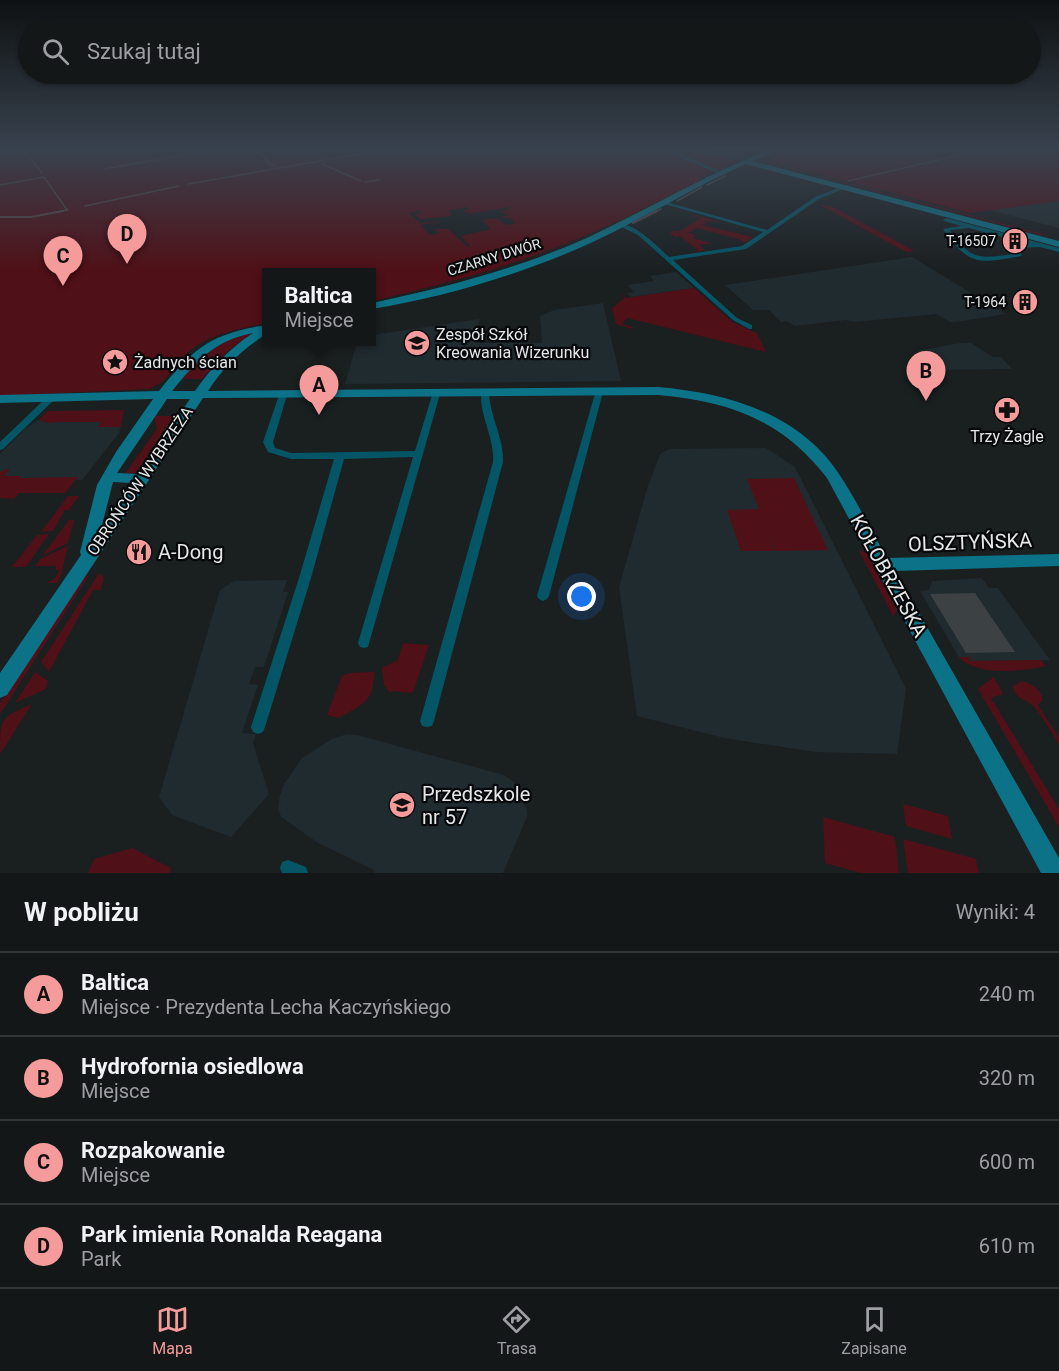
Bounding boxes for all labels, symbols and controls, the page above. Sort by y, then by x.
search box [18,18,1041,84]
icon: search [39,35,72,68]
text: Szukaj tutaj [87,39,201,64]
pin: D [108,214,146,264]
building icon: T-16507 [1000,226,1030,256]
place label: T-16507 [946,233,996,249]
street label: CZARNY DWÓR [445,234,543,279]
pin: C [44,236,82,286]
popup [262,268,376,346]
text: Baltica [284,283,353,308]
building icon: T-1964 [1010,287,1040,317]
place label: T-1964 [964,294,1006,310]
text: Miejsce [284,308,354,332]
place label: Zespół Szkół Kreowania Wizerunku [436,325,589,362]
school or university icon: Zespół Szkół Kreowania Wizerunku [402,328,432,358]
place icon: Żadnych ścian [100,347,130,377]
pin: B [906,352,946,401]
place label: Żadnych ścian [134,353,237,372]
pin: A [300,366,338,415]
pharmacy icon: Trzy Żagle [992,395,1022,425]
street label: OBROŃCÓW WYBRZEŻA [82,402,197,559]
place label: Trzy Żagle [970,427,1044,446]
street label: KOŁOBRZESKA [845,511,933,641]
street label: OLSZTYŃSKA [908,528,1032,556]
restaurant icon: A-Dong [124,537,154,567]
place label: A-Dong [158,540,223,564]
your location [567,582,596,611]
place label: Przedszkole nr 57 [422,782,530,829]
school or university icon: Przedszkole nr 57 [387,790,417,820]
text: W pobliżu [24,897,139,927]
text: Wyniki: 4 [956,900,1035,924]
text: Baltica [81,970,149,995]
text: A [37,982,50,1006]
text: 240 m [979,982,1035,1006]
text: Miejsce · Prezydenta Lecha Kaczyńskiego [81,995,451,1019]
text: Hydrofornia osiedlowa [81,1054,304,1079]
text: B [37,1066,50,1090]
text: 320 m [979,1066,1035,1090]
text: Miejsce [81,1079,150,1103]
text: Rozpakowanie [81,1138,225,1163]
text: C [37,1150,50,1174]
text: 600 m [979,1150,1035,1174]
text: Miejsce [81,1163,150,1187]
text: Park imienia Ronalda Reagana [81,1222,382,1247]
text: D [37,1234,50,1258]
text: 610 m [979,1234,1035,1258]
text: Park [81,1247,121,1271]
tab: Mapa [152,1303,193,1358]
tab: Trasa [497,1303,537,1358]
tab: Zapisane [841,1303,907,1358]

